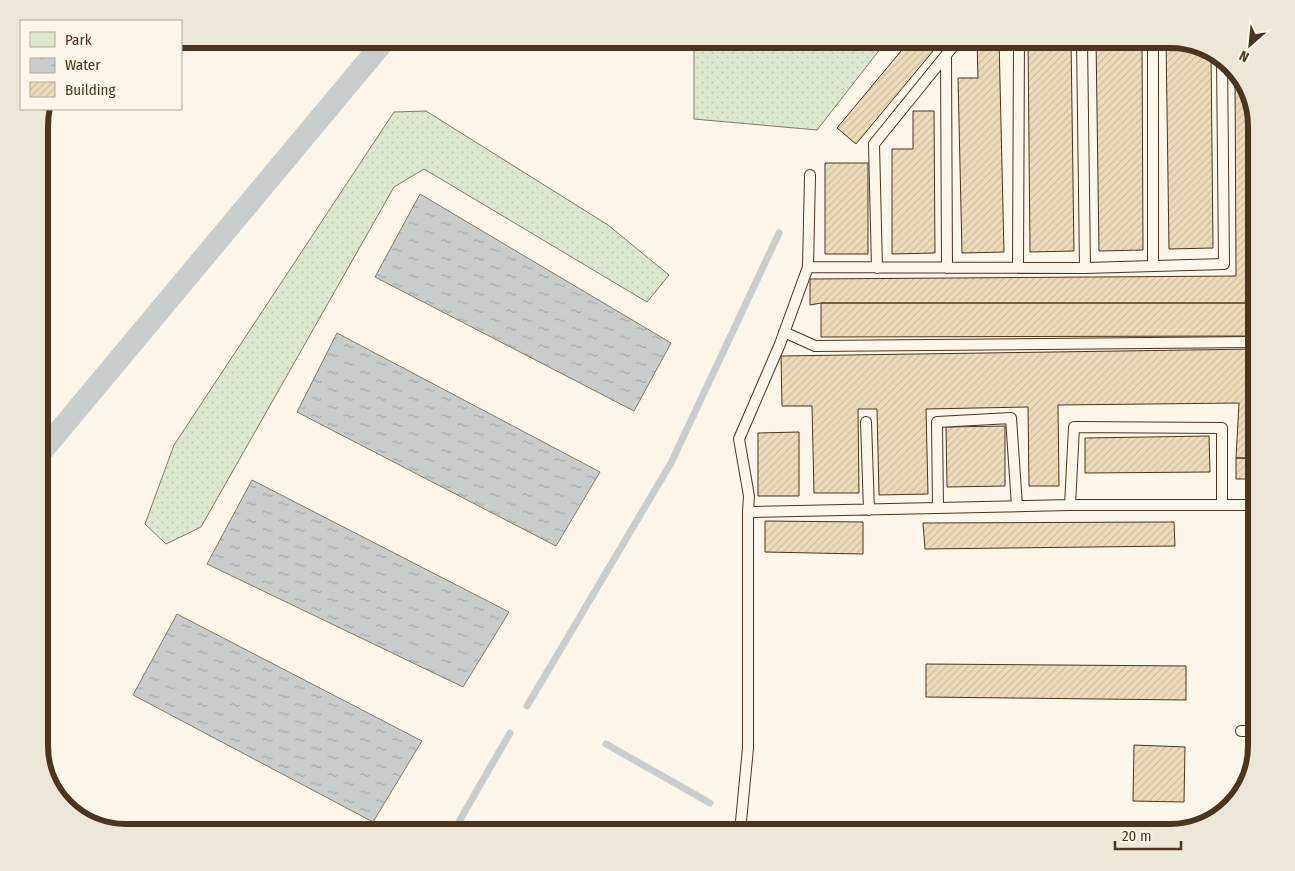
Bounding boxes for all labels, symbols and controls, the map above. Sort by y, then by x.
legend [20,20,182,110]
north arrow [1225,20,1275,70]
text: Park [65,31,92,49]
text: N [1237,47,1252,66]
text: Water [65,56,101,74]
text: Building [65,81,116,99]
scale bar [1115,818,1181,850]
text: 20 m [1122,827,1152,845]

